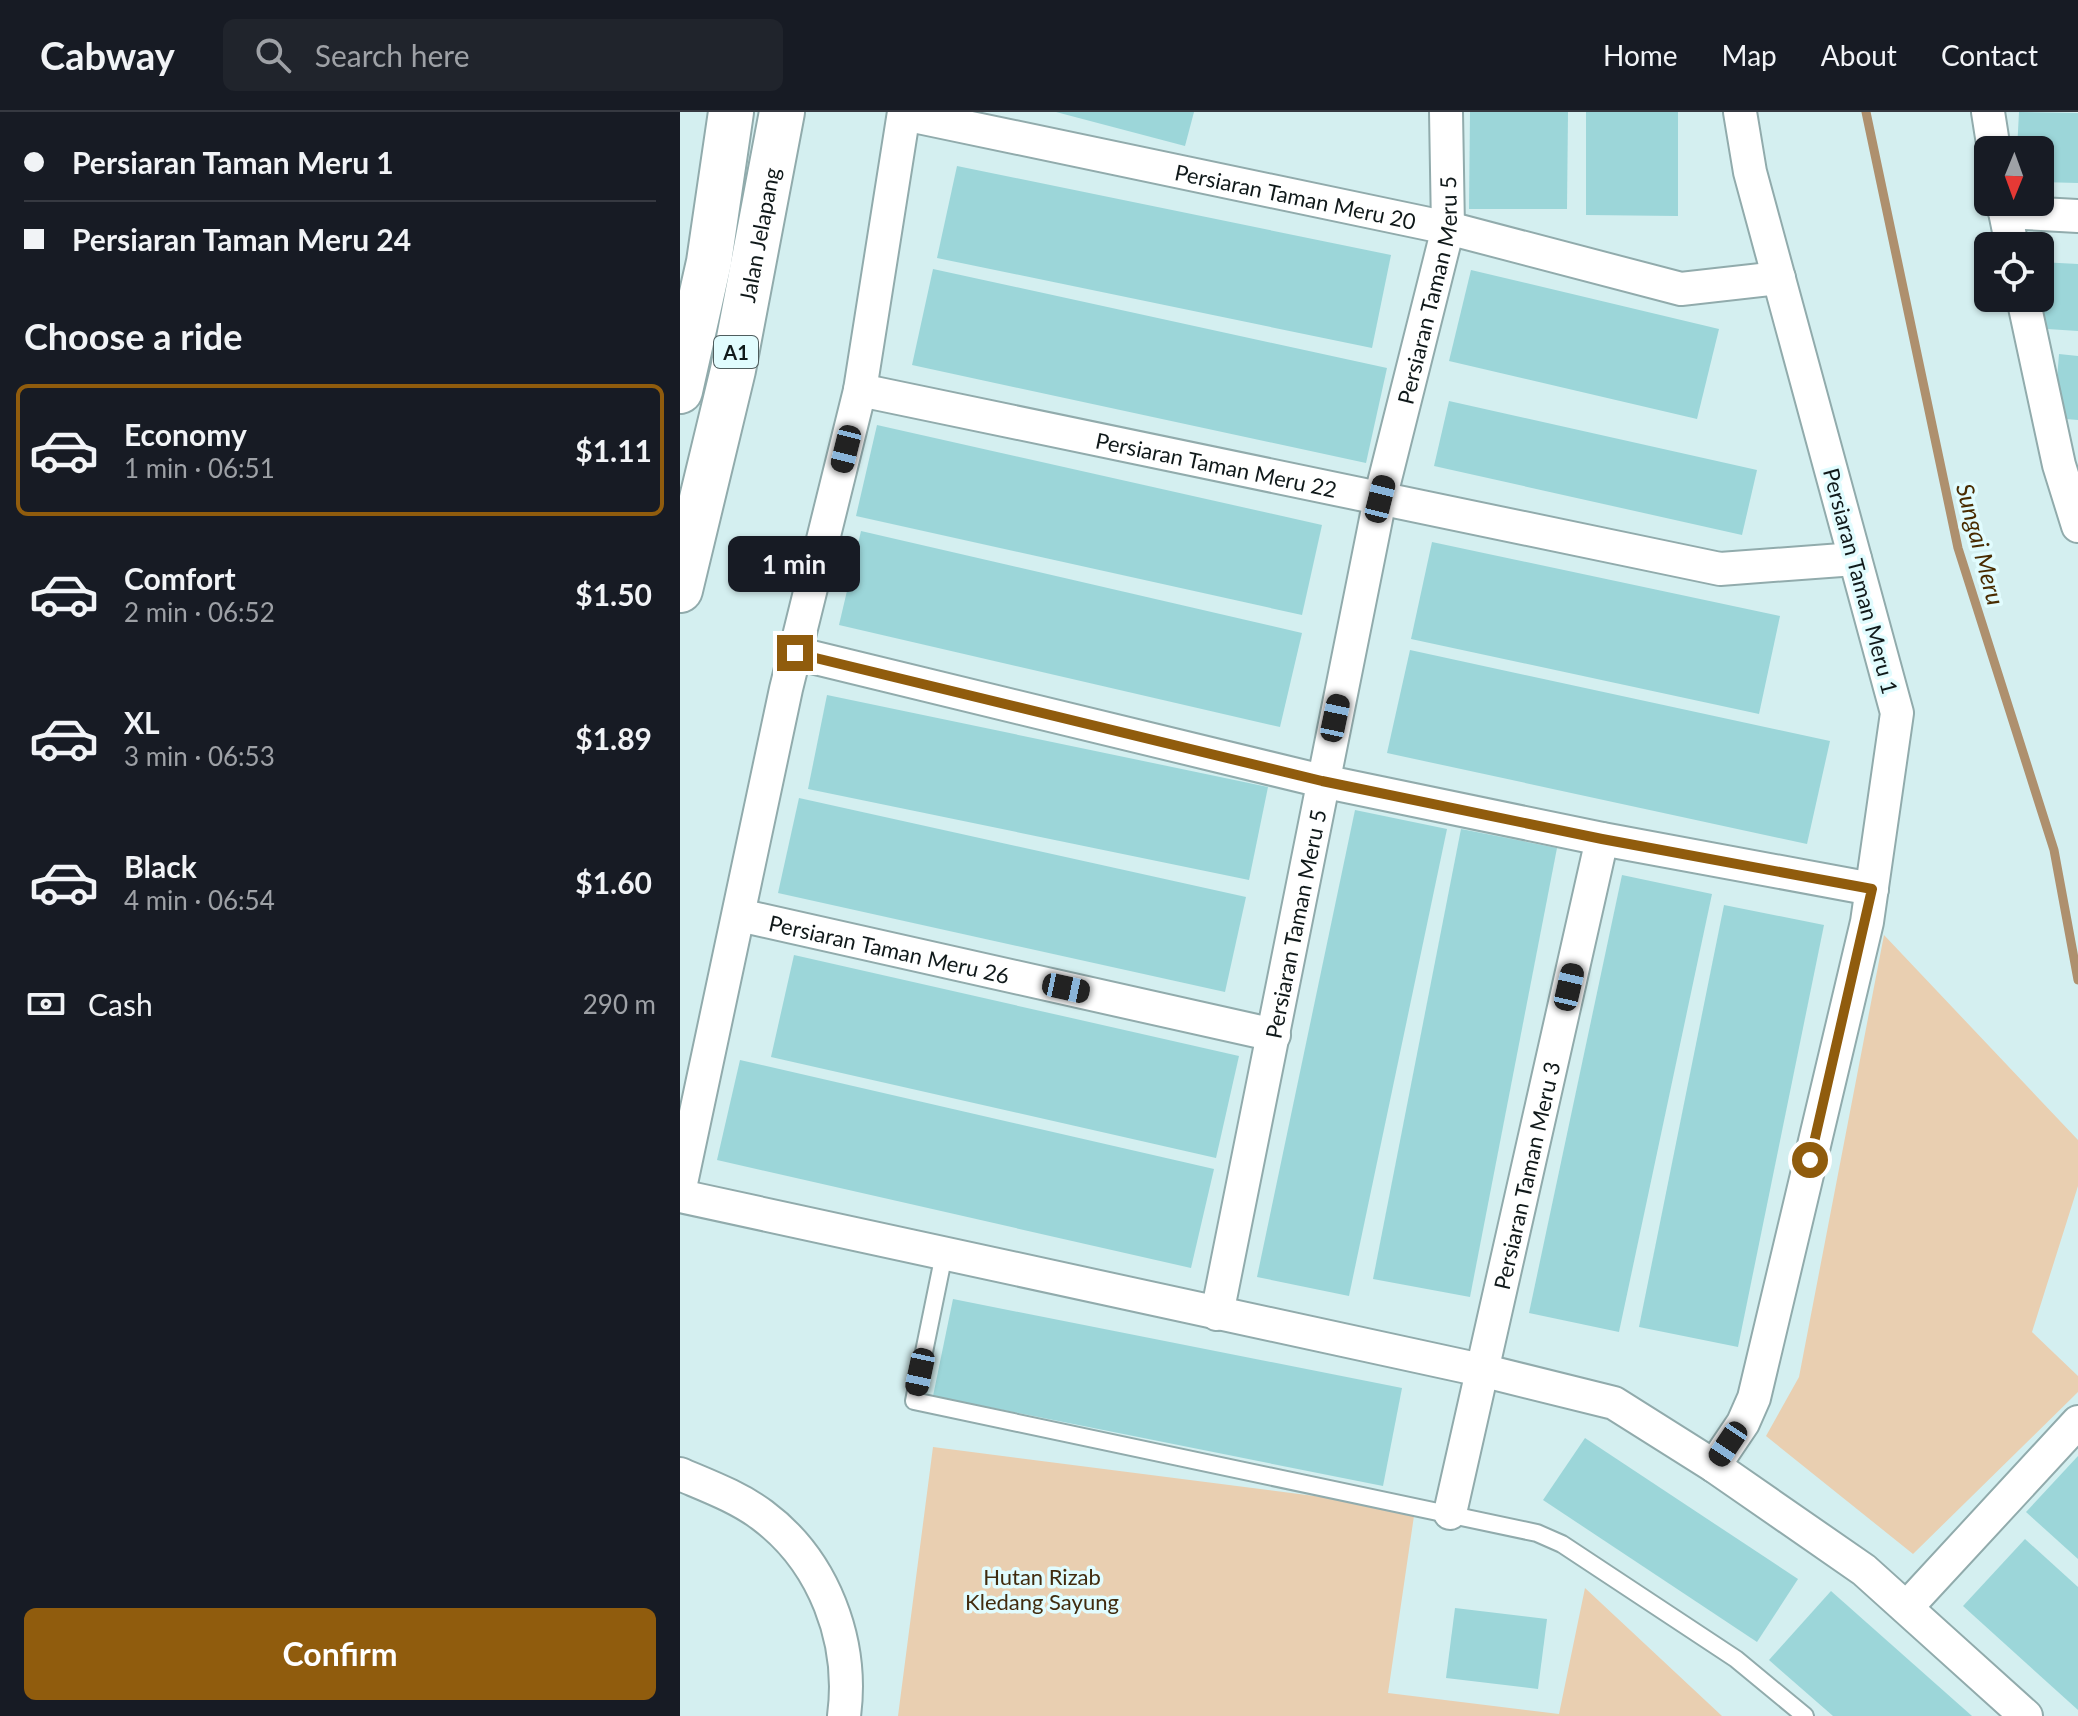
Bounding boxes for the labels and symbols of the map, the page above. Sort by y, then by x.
north arrow [1974,136,2054,216]
street label: Persiaran Taman Meru 20 [1173,158,1419,234]
street label: Jalan Jelapang [733,165,785,304]
street label: Persiaran Taman Meru 5 [1391,176,1461,407]
road number: A1 [714,336,758,368]
car [829,423,863,475]
street label: Persiaran Taman Meru 22 [1093,426,1339,502]
street label: Persiaran Taman Meru 1 [1818,465,1904,697]
car [1363,473,1397,525]
water label: Sungai Meru [1951,480,2011,608]
callout: 1 min [729,537,861,593]
route end [777,635,813,671]
car [1318,692,1352,744]
street label: Persiaran Taman Meru 5 [1259,807,1331,1041]
street label: Persiaran Taman Meru 26 [766,909,1012,989]
car [1552,961,1586,1013]
car [1040,971,1092,1005]
street label: Persiaran Taman Meru 3 [1487,1059,1565,1292]
route start [1792,1142,1828,1178]
car [903,1346,937,1398]
car [1705,1417,1751,1471]
park label: Hutan Rizab Kledang Sayung [965,1563,1119,1615]

